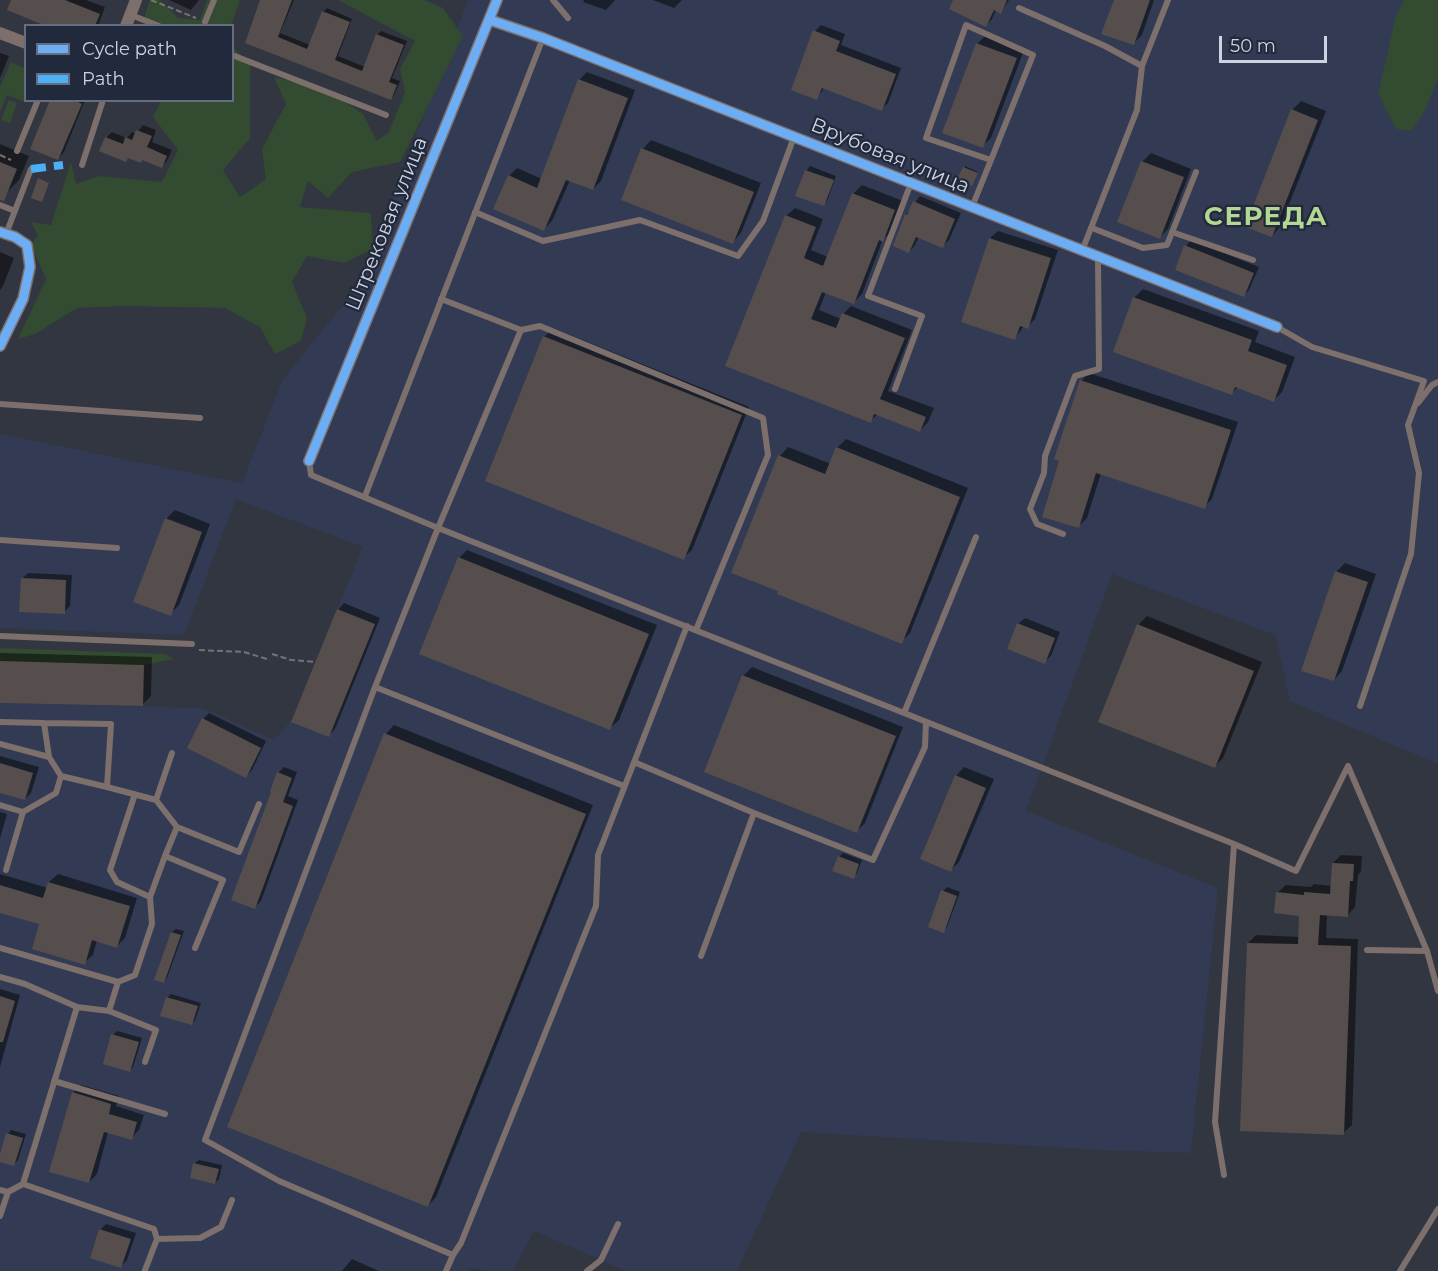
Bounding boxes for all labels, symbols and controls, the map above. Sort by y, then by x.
legend [24,24,234,102]
scale bar [1222,24,1330,62]
text: 50 m [1230,35,1276,57]
text: Cycle path [82,38,177,60]
text: Path [82,68,125,90]
street label: Врубовая улица [807,113,973,199]
street label: Штрековая улица [341,134,433,314]
district label: СЕРЕДА [1204,201,1328,233]

